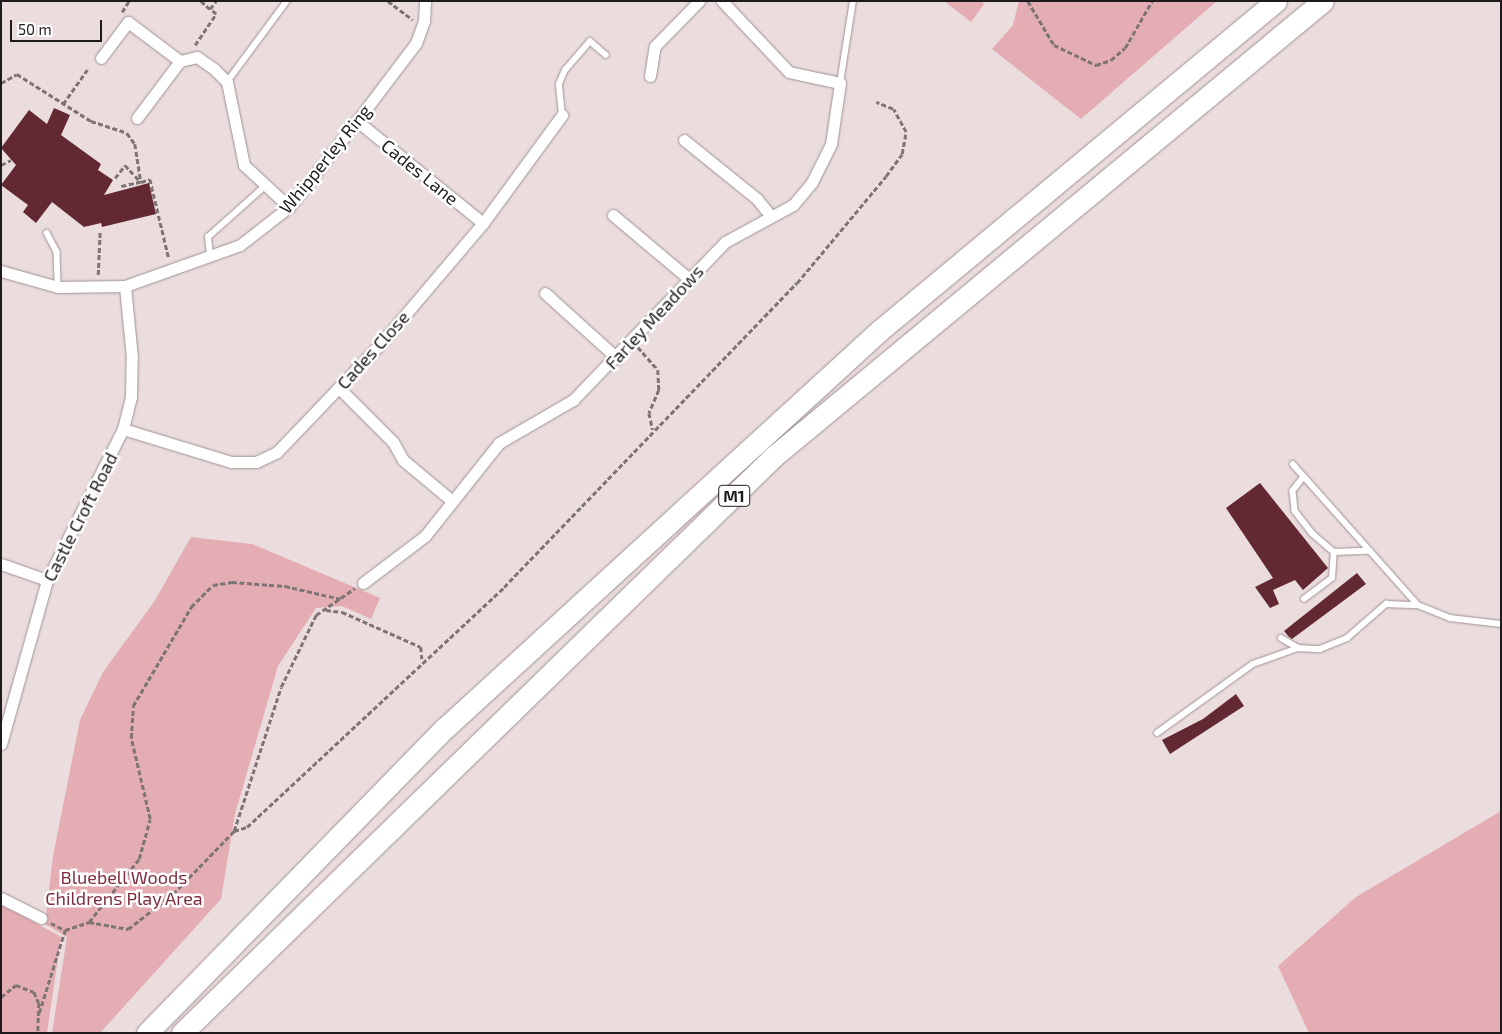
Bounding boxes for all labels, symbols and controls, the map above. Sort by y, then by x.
scale bar [12,10,105,42]
text: 50 m [18,20,52,38]
street label: Whipperley Ring [274,100,376,218]
street label: Cades Lane [377,134,463,210]
street label: Farley Meadows [600,260,708,374]
street label: Cades Close [332,306,414,394]
street label: Castle Croft Road [38,449,122,585]
road number: M1 [718,482,750,510]
park label: Bluebell Woods Childrens Play Area [45,867,203,910]

